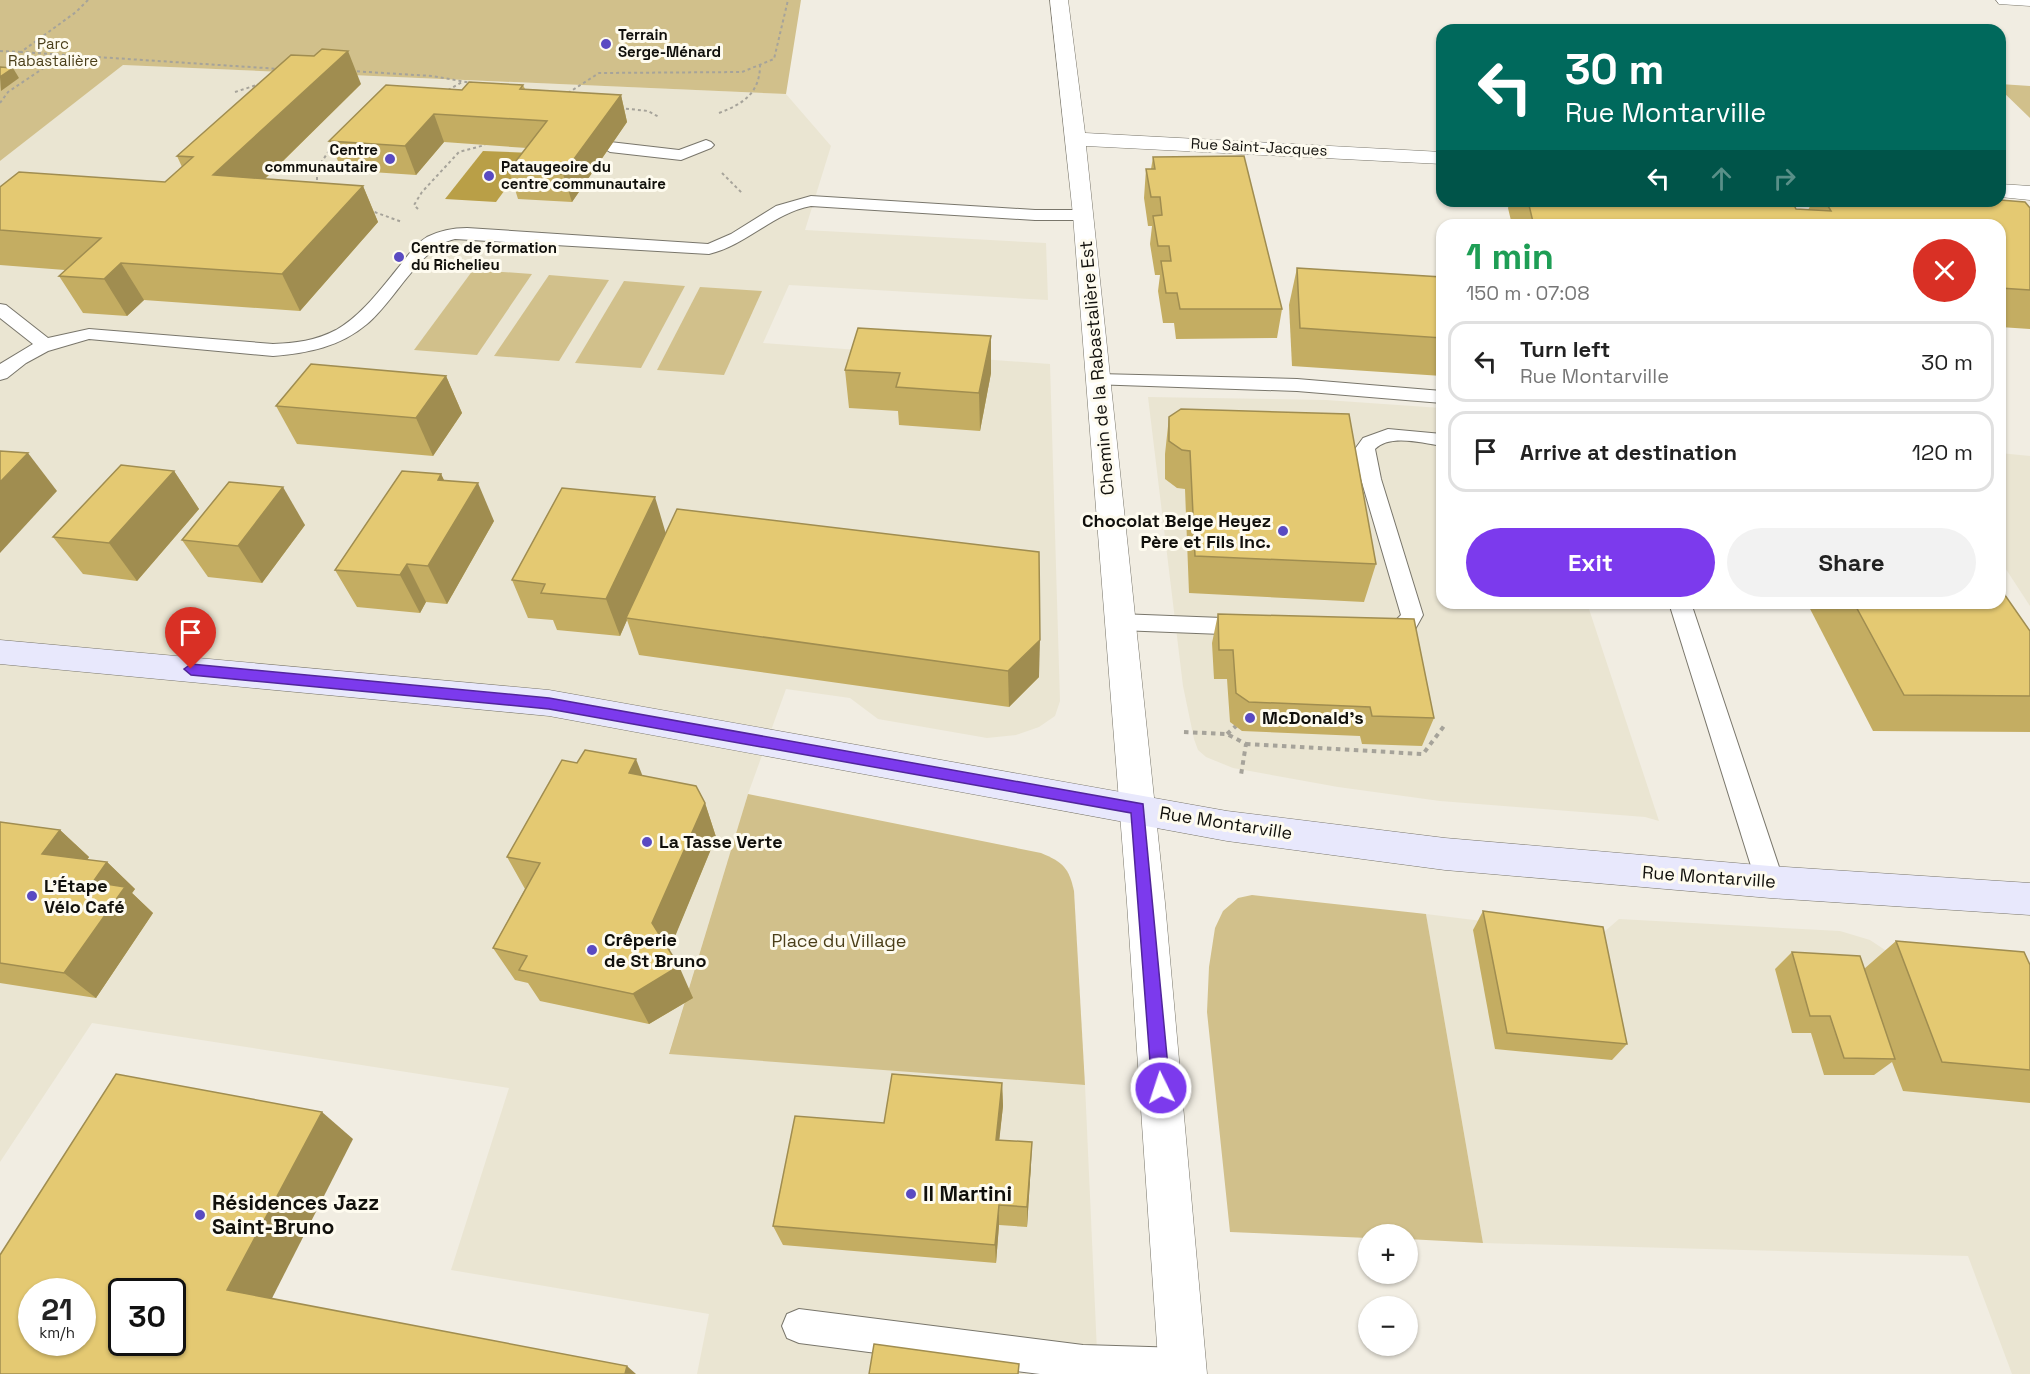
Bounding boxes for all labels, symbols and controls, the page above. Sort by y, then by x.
place label: Terrain Serge-Ménard [618,25,721,61]
park label: Parc Rabastalière [8,34,98,70]
marker: Terrain Serge-Ménard [599,37,613,51]
text: 30 m [1565,43,1664,96]
icon: left [1466,48,1544,126]
text: Rue Montarville [1565,95,1766,130]
street label: Rue Saint-Jacques [1190,133,1328,160]
place label: Centre communautaire [265,140,378,176]
marker: Centre communautaire [383,152,397,166]
place label: Pataugeoire du centre communautaire [501,157,666,193]
icon: left [1642,162,1675,195]
icon: ahead [1705,162,1738,195]
icon: right [1768,162,1801,195]
marker: Pataugeoire du centre communautaire [482,169,496,183]
text: 1 min [1466,234,1554,280]
place label: Centre de formation du Richelieu [411,238,557,274]
button: close [1913,239,1976,302]
street label: Chemin de la Rabastalière Est [1074,240,1119,496]
marker: Centre de formation du Richelieu [392,250,406,264]
text: 150 m · 07:08 [1466,280,1590,306]
text: Turn left [1520,335,1610,363]
icon: left [1469,345,1502,378]
text: 30 m [1921,348,1973,376]
text: Rue Montarville [1520,363,1669,389]
icon: arrive [1469,435,1502,468]
text: Arrive at destination [1520,438,1737,466]
text: 120 m [1912,438,1973,466]
place label: Chocolat Belge Heyez Père et Fils Inc. [1082,509,1271,553]
marker: Chocolat Belge Heyez Père et Fils Inc. [1276,524,1290,538]
button: Exit [1466,528,1715,597]
button: Share [1727,528,1976,597]
pin [165,607,216,669]
icon: arrive [174,616,207,649]
place label: McDonald's [1262,706,1364,729]
marker: McDonald's [1243,711,1257,725]
street label: Rue Montarville [1158,801,1294,844]
place label: La Tasse Verte [659,830,783,853]
marker: La Tasse Verte [640,835,654,849]
street label: Rue Montarville [1641,860,1777,893]
place label: L'Étape Vélo Café [44,874,125,918]
marker: L'Étape Vélo Café [25,889,39,903]
place label: Crêperie de St Bruno [604,928,706,972]
park label: Place du Village [771,929,907,952]
marker: Crêperie de St Bruno [585,943,599,957]
position arrow [1129,1056,1193,1120]
place label: Il Martini [923,1180,1012,1207]
marker: Il Martini [904,1187,918,1201]
place label: Résidences Jazz Saint-Bruno [212,1189,379,1240]
marker: Résidences Jazz Saint-Bruno [193,1208,207,1222]
map controls [1358,1224,1418,1356]
button: + [1358,1224,1418,1284]
speed limit sign: 30 [108,1278,186,1356]
text: 21 [41,1290,73,1329]
button: − [1358,1296,1418,1356]
text: km/h [39,1323,75,1342]

